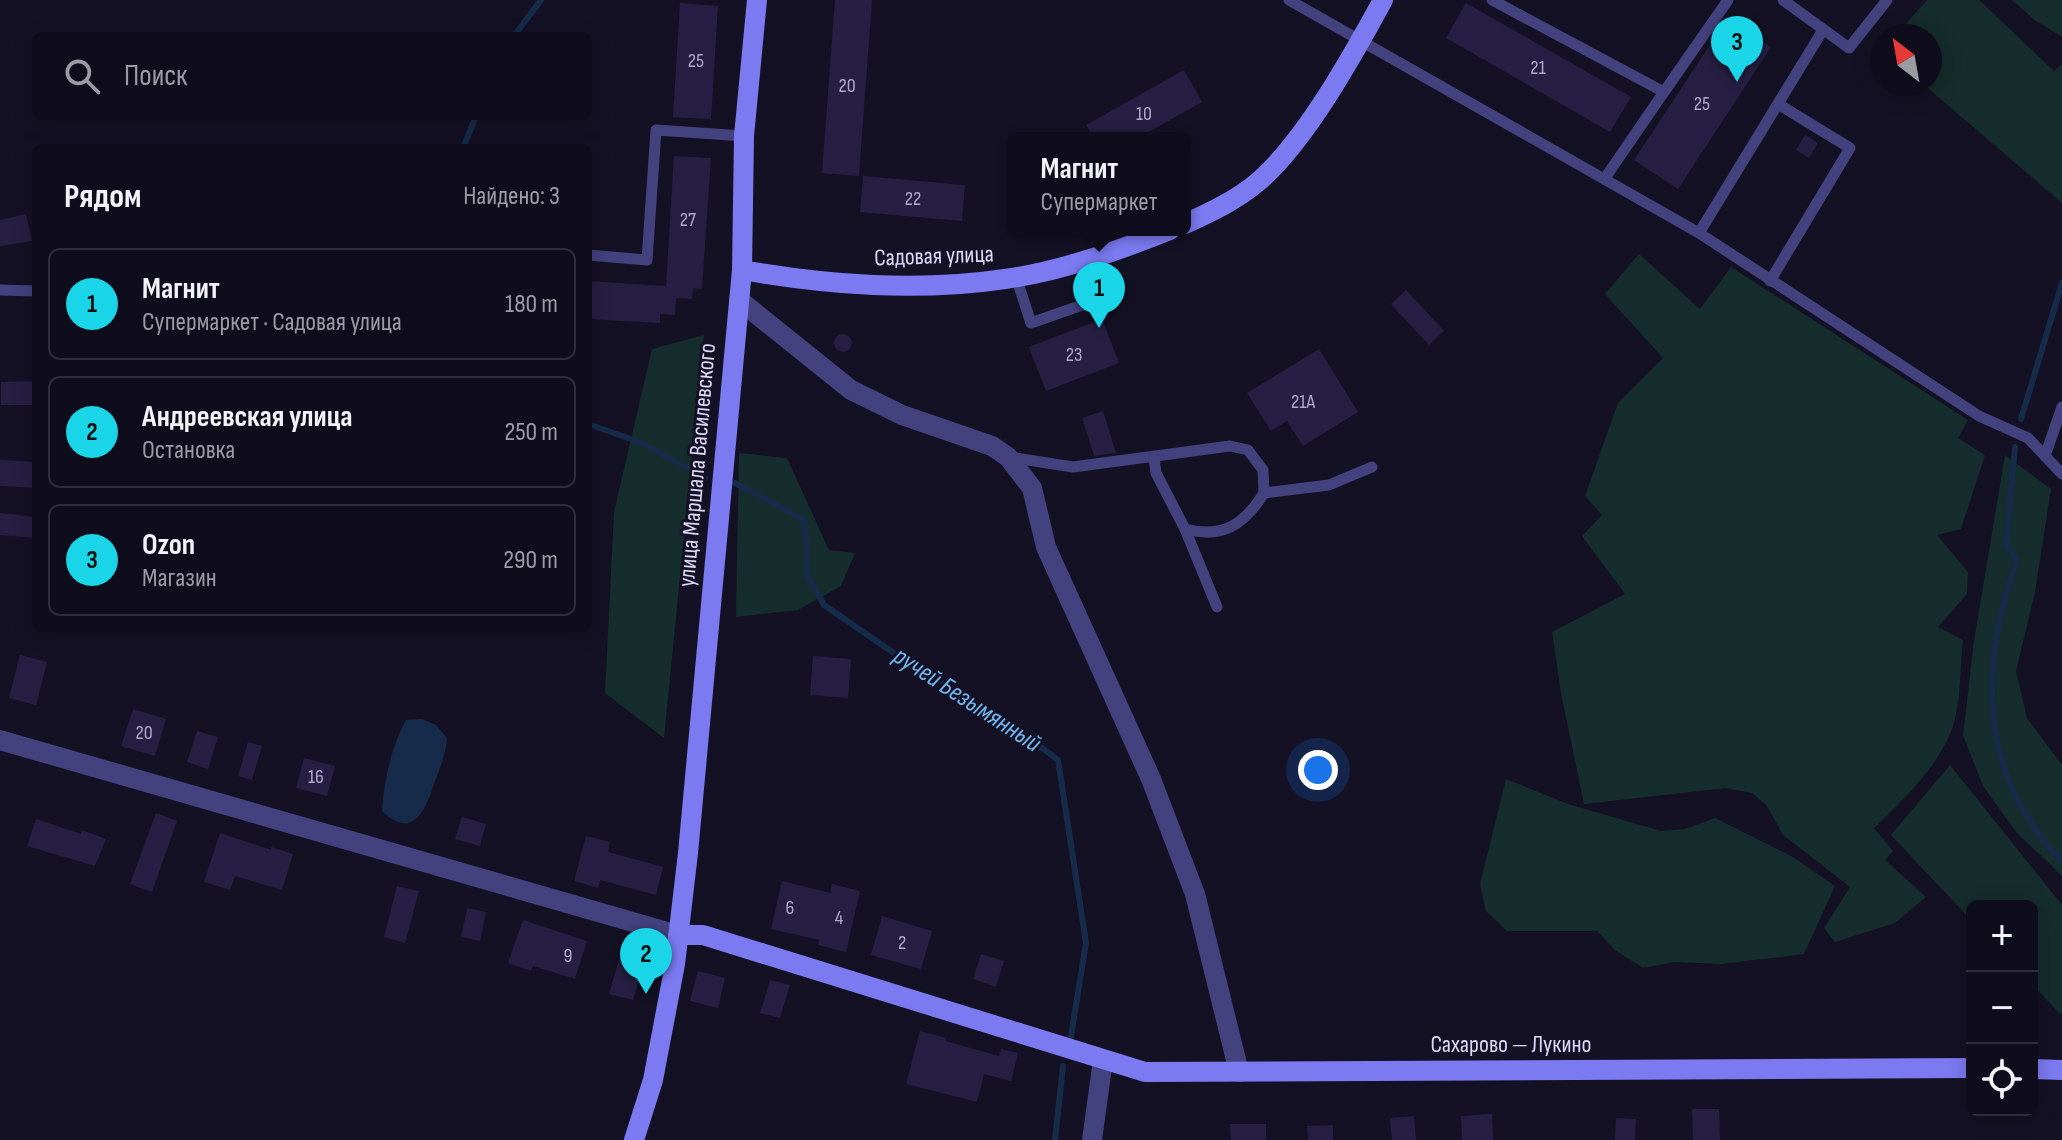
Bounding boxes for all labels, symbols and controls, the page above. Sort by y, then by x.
pin: 3 [1711,16,1763,82]
north arrow [1870,24,1942,96]
search box [32,32,592,120]
house number: 25 [688,49,704,73]
icon: search [60,54,104,98]
house number: 21 [1530,56,1546,80]
text: Поиск [124,58,187,94]
house number: 20 [838,74,856,98]
house number: 25 [1694,92,1710,116]
house number: 10 [1136,102,1152,126]
popup [1007,132,1191,236]
text: Магнит [1041,151,1118,187]
text: Рядом [64,176,142,217]
text: Найдено: 3 [463,181,560,212]
house number: 22 [905,187,921,211]
text: Супермаркет [1041,187,1157,218]
house number: 27 [680,208,696,232]
street label: Садовая улица [874,239,994,273]
pin: 1 [1073,262,1125,328]
text: Магнит [142,271,220,307]
text: 1 [87,289,97,320]
text: 180 m [505,289,558,320]
text: Супермаркет · Садовая улица [142,307,402,338]
street label: улица Маршала Василевского [672,342,722,588]
house number: 23 [1066,343,1082,367]
house number: 21А [1291,390,1316,414]
text: Андреевская улица [142,399,353,435]
text: 2 [86,417,98,448]
text: 250 m [504,417,558,448]
text: Остановка [142,435,235,466]
text: Ozon [142,527,195,563]
text: 3 [86,545,98,576]
text: 290 m [503,545,558,576]
text: Магазин [142,563,217,594]
water label: ручей Безымянный [886,640,1047,759]
house number: 20 [135,721,153,745]
your location [1298,750,1338,790]
house number: 16 [308,765,324,789]
house number: 6 [786,896,794,920]
map controls [1966,900,2038,1116]
button: + [1966,900,2038,972]
house number: 4 [835,906,843,930]
pin: 2 [620,928,672,994]
house number: 2 [898,931,906,955]
house number: 9 [564,944,572,968]
button: − [1966,972,2038,1044]
street label: Сахарово — Лукино [1431,1030,1591,1059]
button: locate [1966,1044,2038,1116]

